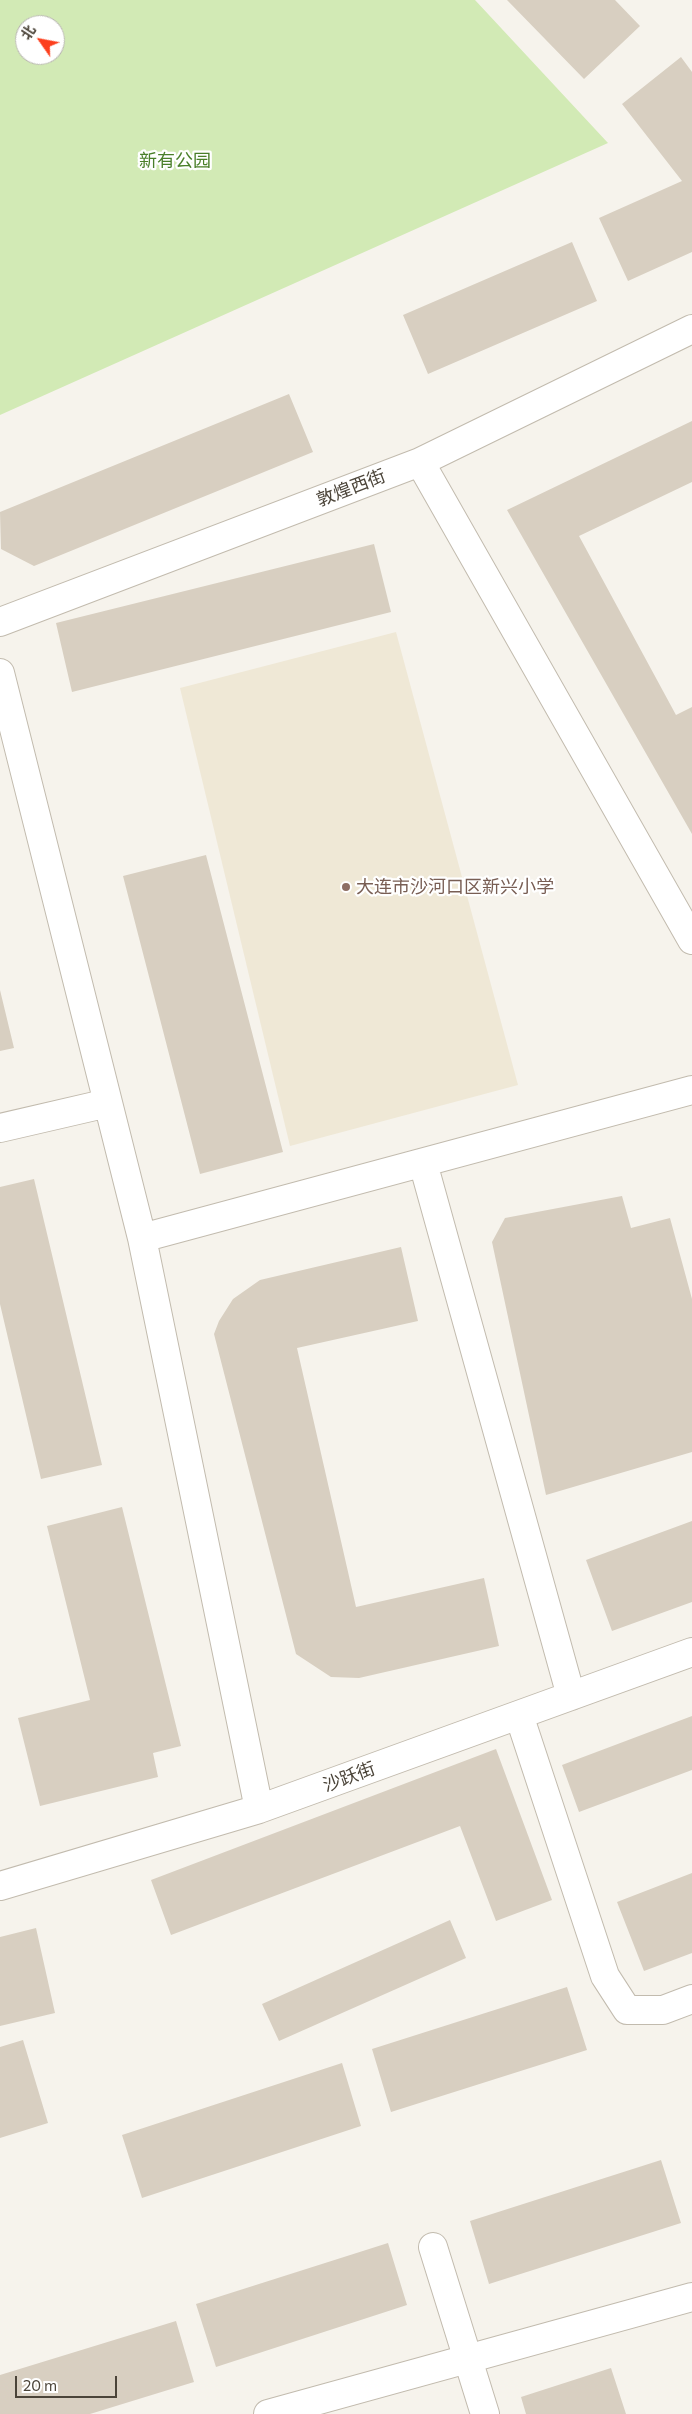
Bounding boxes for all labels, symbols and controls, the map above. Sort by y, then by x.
north arrow [15,15,65,65]
text: 北 [17,22,39,43]
park label: 新有公园 [139,150,211,172]
street label: 敦煌西街 [314,465,388,511]
place label: 大连市沙河口区新兴小学 [356,876,554,898]
marker: 大连市沙河口区新兴小学 [340,881,352,893]
street label: 沙跃街 [320,1758,378,1796]
scale bar [18,2366,120,2398]
text: 20 m [23,2376,57,2394]

